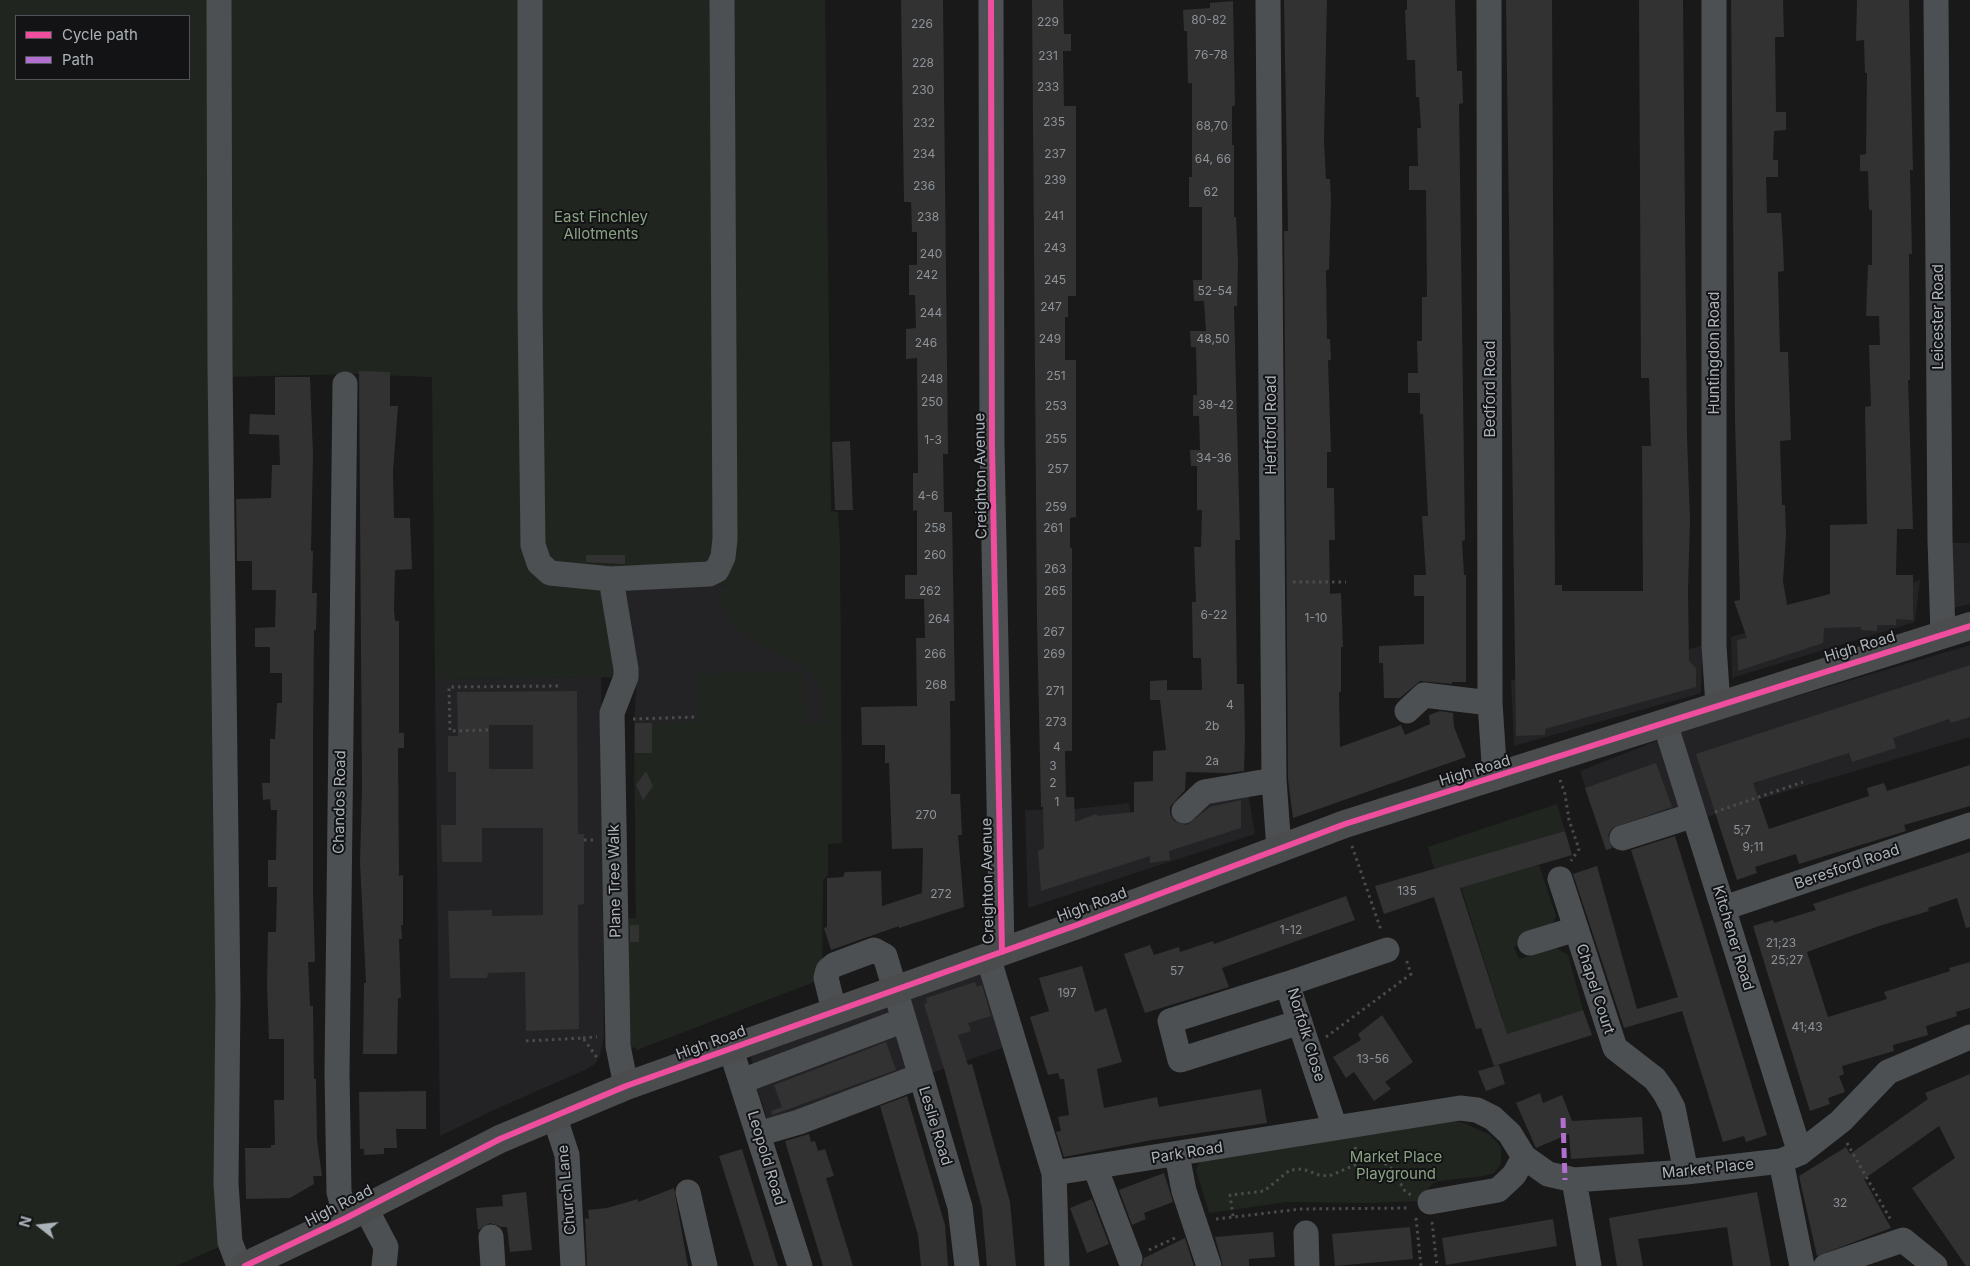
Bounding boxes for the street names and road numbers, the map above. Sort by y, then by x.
street label: Leicester Road [1929,264,1947,370]
street label: Huntingdon Road [1705,292,1723,414]
street label: Bedford Road [1481,341,1499,437]
street label: Hertford Road [1262,375,1280,475]
street label: Creighton Avenue [971,413,991,539]
street label: High Road [1822,628,1898,666]
street label: Chandos Road [330,750,350,854]
street label: High Road [1437,752,1513,790]
street label: Creighton Avenue [978,818,998,944]
street label: Plane Tree Walk [605,824,625,938]
street label: Beresford Road [1792,841,1902,893]
street label: Kitchener Road [1709,883,1757,993]
street label: High Road [1055,884,1129,926]
street label: Chapel Court [1572,942,1618,1036]
street label: Norfolk Close [1283,986,1329,1084]
street label: High Road [674,1022,748,1064]
street label: Leslie Road [914,1084,956,1168]
street label: Leopold Road [743,1109,789,1207]
street label: Park Road [1150,1138,1224,1168]
street label: Church Lane [554,1144,580,1236]
street label: Market Place [1661,1155,1755,1183]
street label: High Road [302,1181,376,1231]

